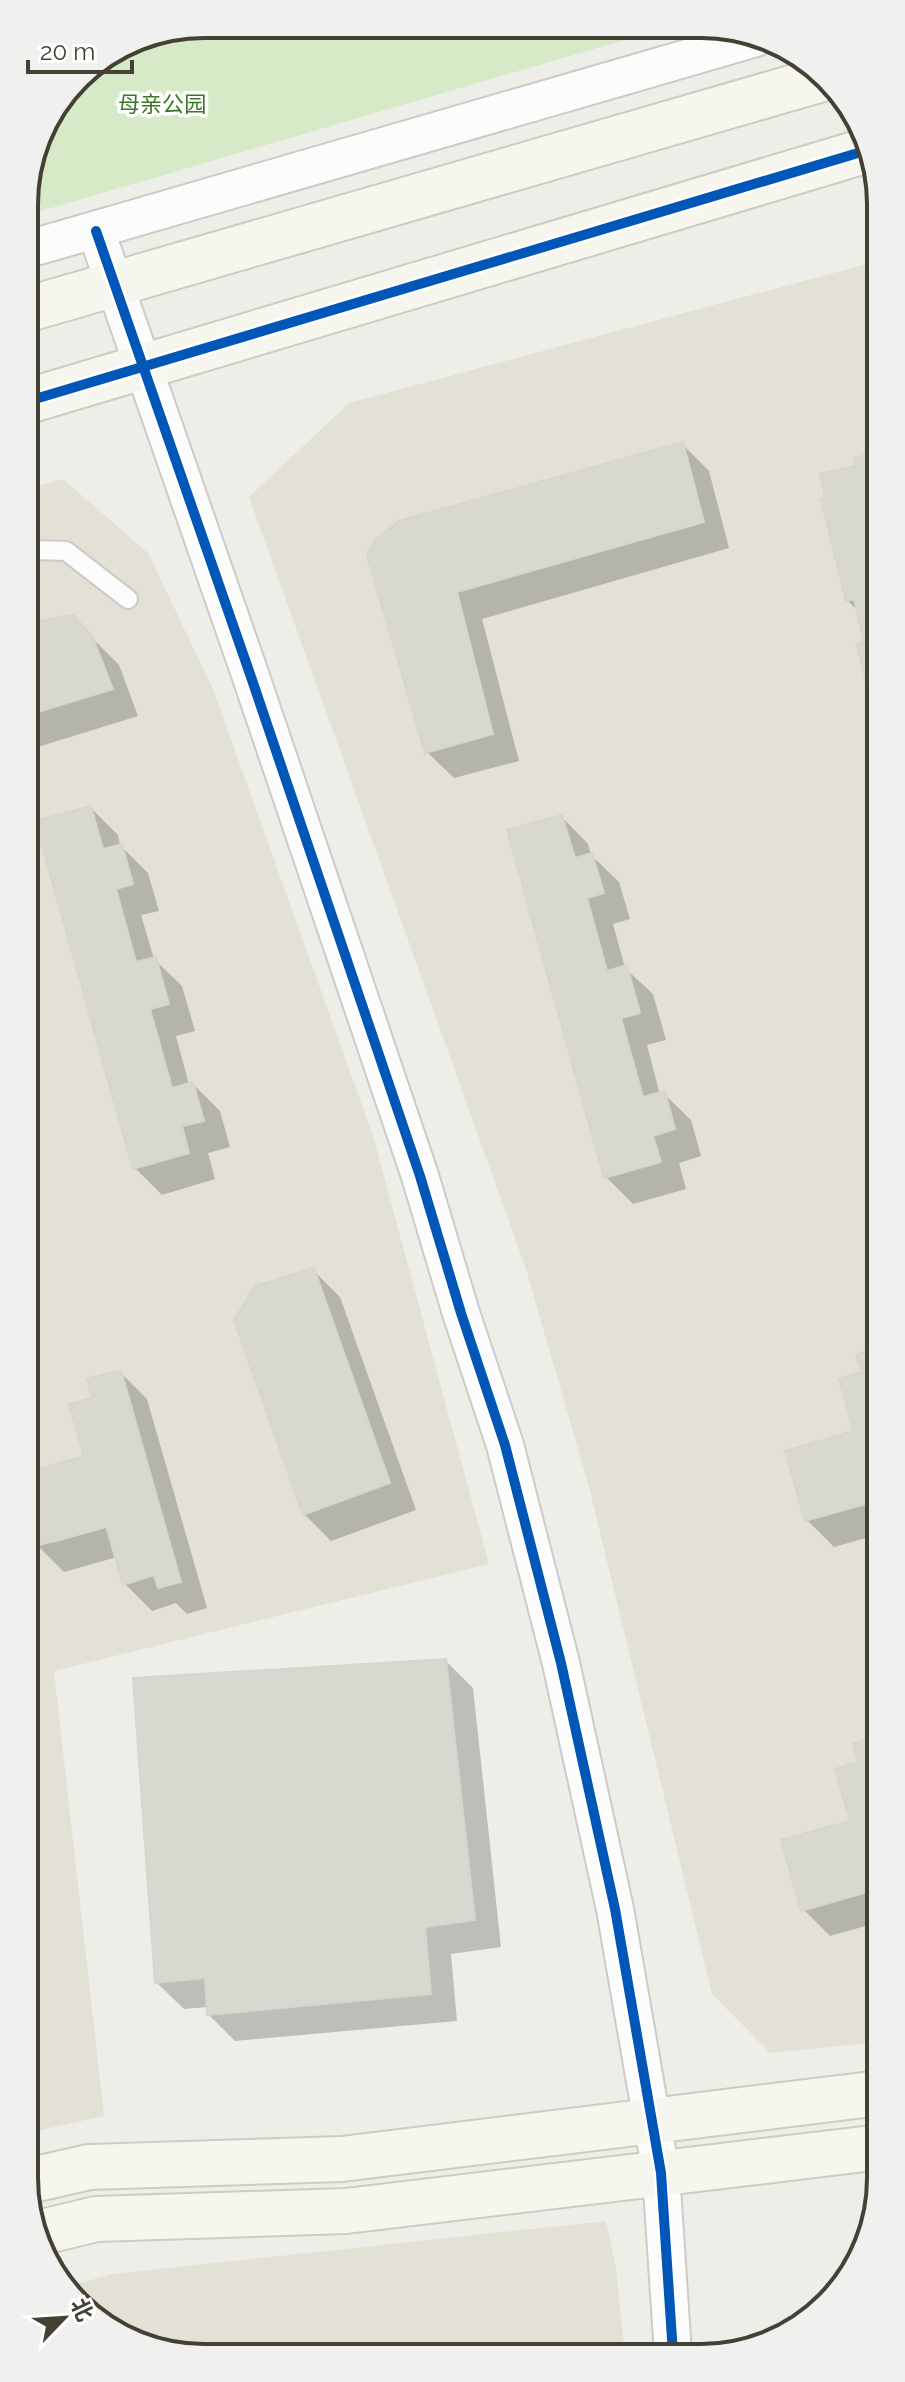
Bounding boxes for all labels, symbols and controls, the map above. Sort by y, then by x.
scale bar [28,24,132,74]
text: 20 m [40,37,95,66]
park label: 母亲公园 [118,91,206,117]
north arrow [24,2278,104,2358]
text: 北 [66,2294,99,2325]

